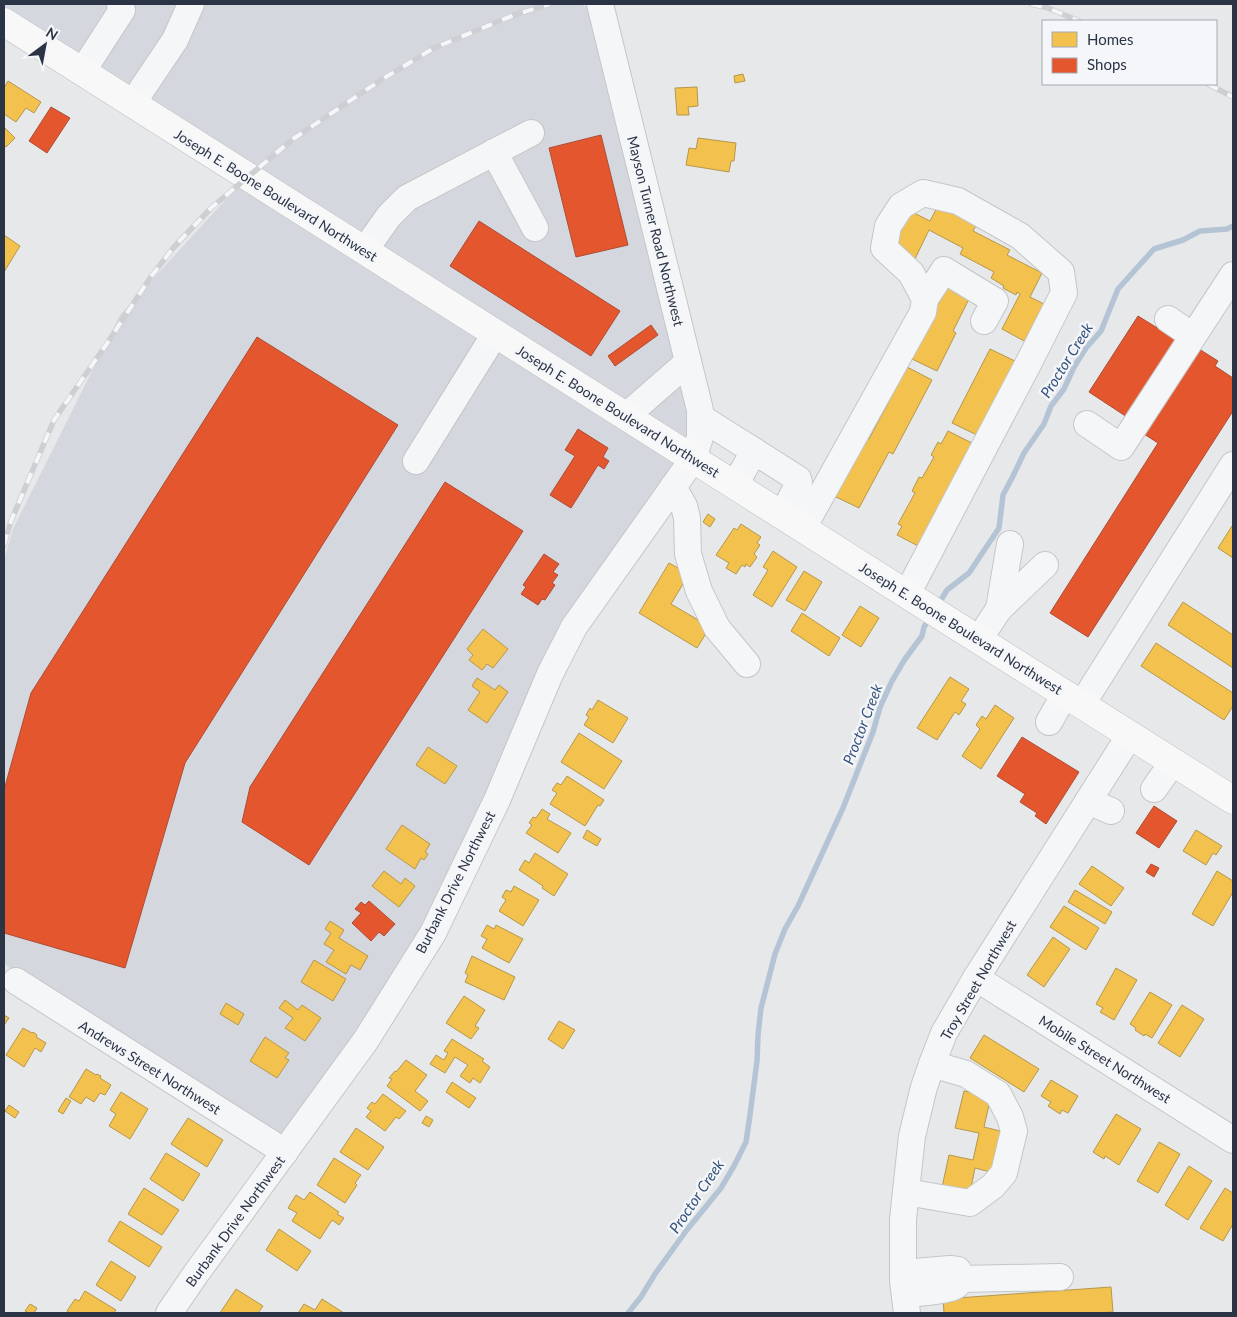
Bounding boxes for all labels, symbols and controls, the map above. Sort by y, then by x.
north arrow [20,20,70,70]
legend [1042,20,1217,85]
text: N [43,23,61,44]
text: Homes [1087,30,1133,48]
text: Shops [1087,55,1127,73]
street label: Joseph E. Boone Boulevard Northwest [171,125,381,265]
street label: Mayson Turner Road Northwest [624,134,688,328]
water label: Proctor Creek [1036,319,1097,401]
street label: Joseph E. Boone Boulevard Northwest [513,341,723,481]
street label: Joseph E. Boone Boulevard Northwest [856,558,1066,698]
water label: Proctor Creek [838,680,886,767]
street label: Burbank Drive Northwest [412,808,498,956]
street label: Troy Street Northwest [937,917,1019,1043]
street label: Mobile Street Northwest [1036,1011,1174,1107]
street label: Andrews Street Northwest [76,1016,224,1118]
street label: Burbank Drive Northwest [182,1152,288,1290]
water label: Proctor Creek [665,1155,728,1236]

